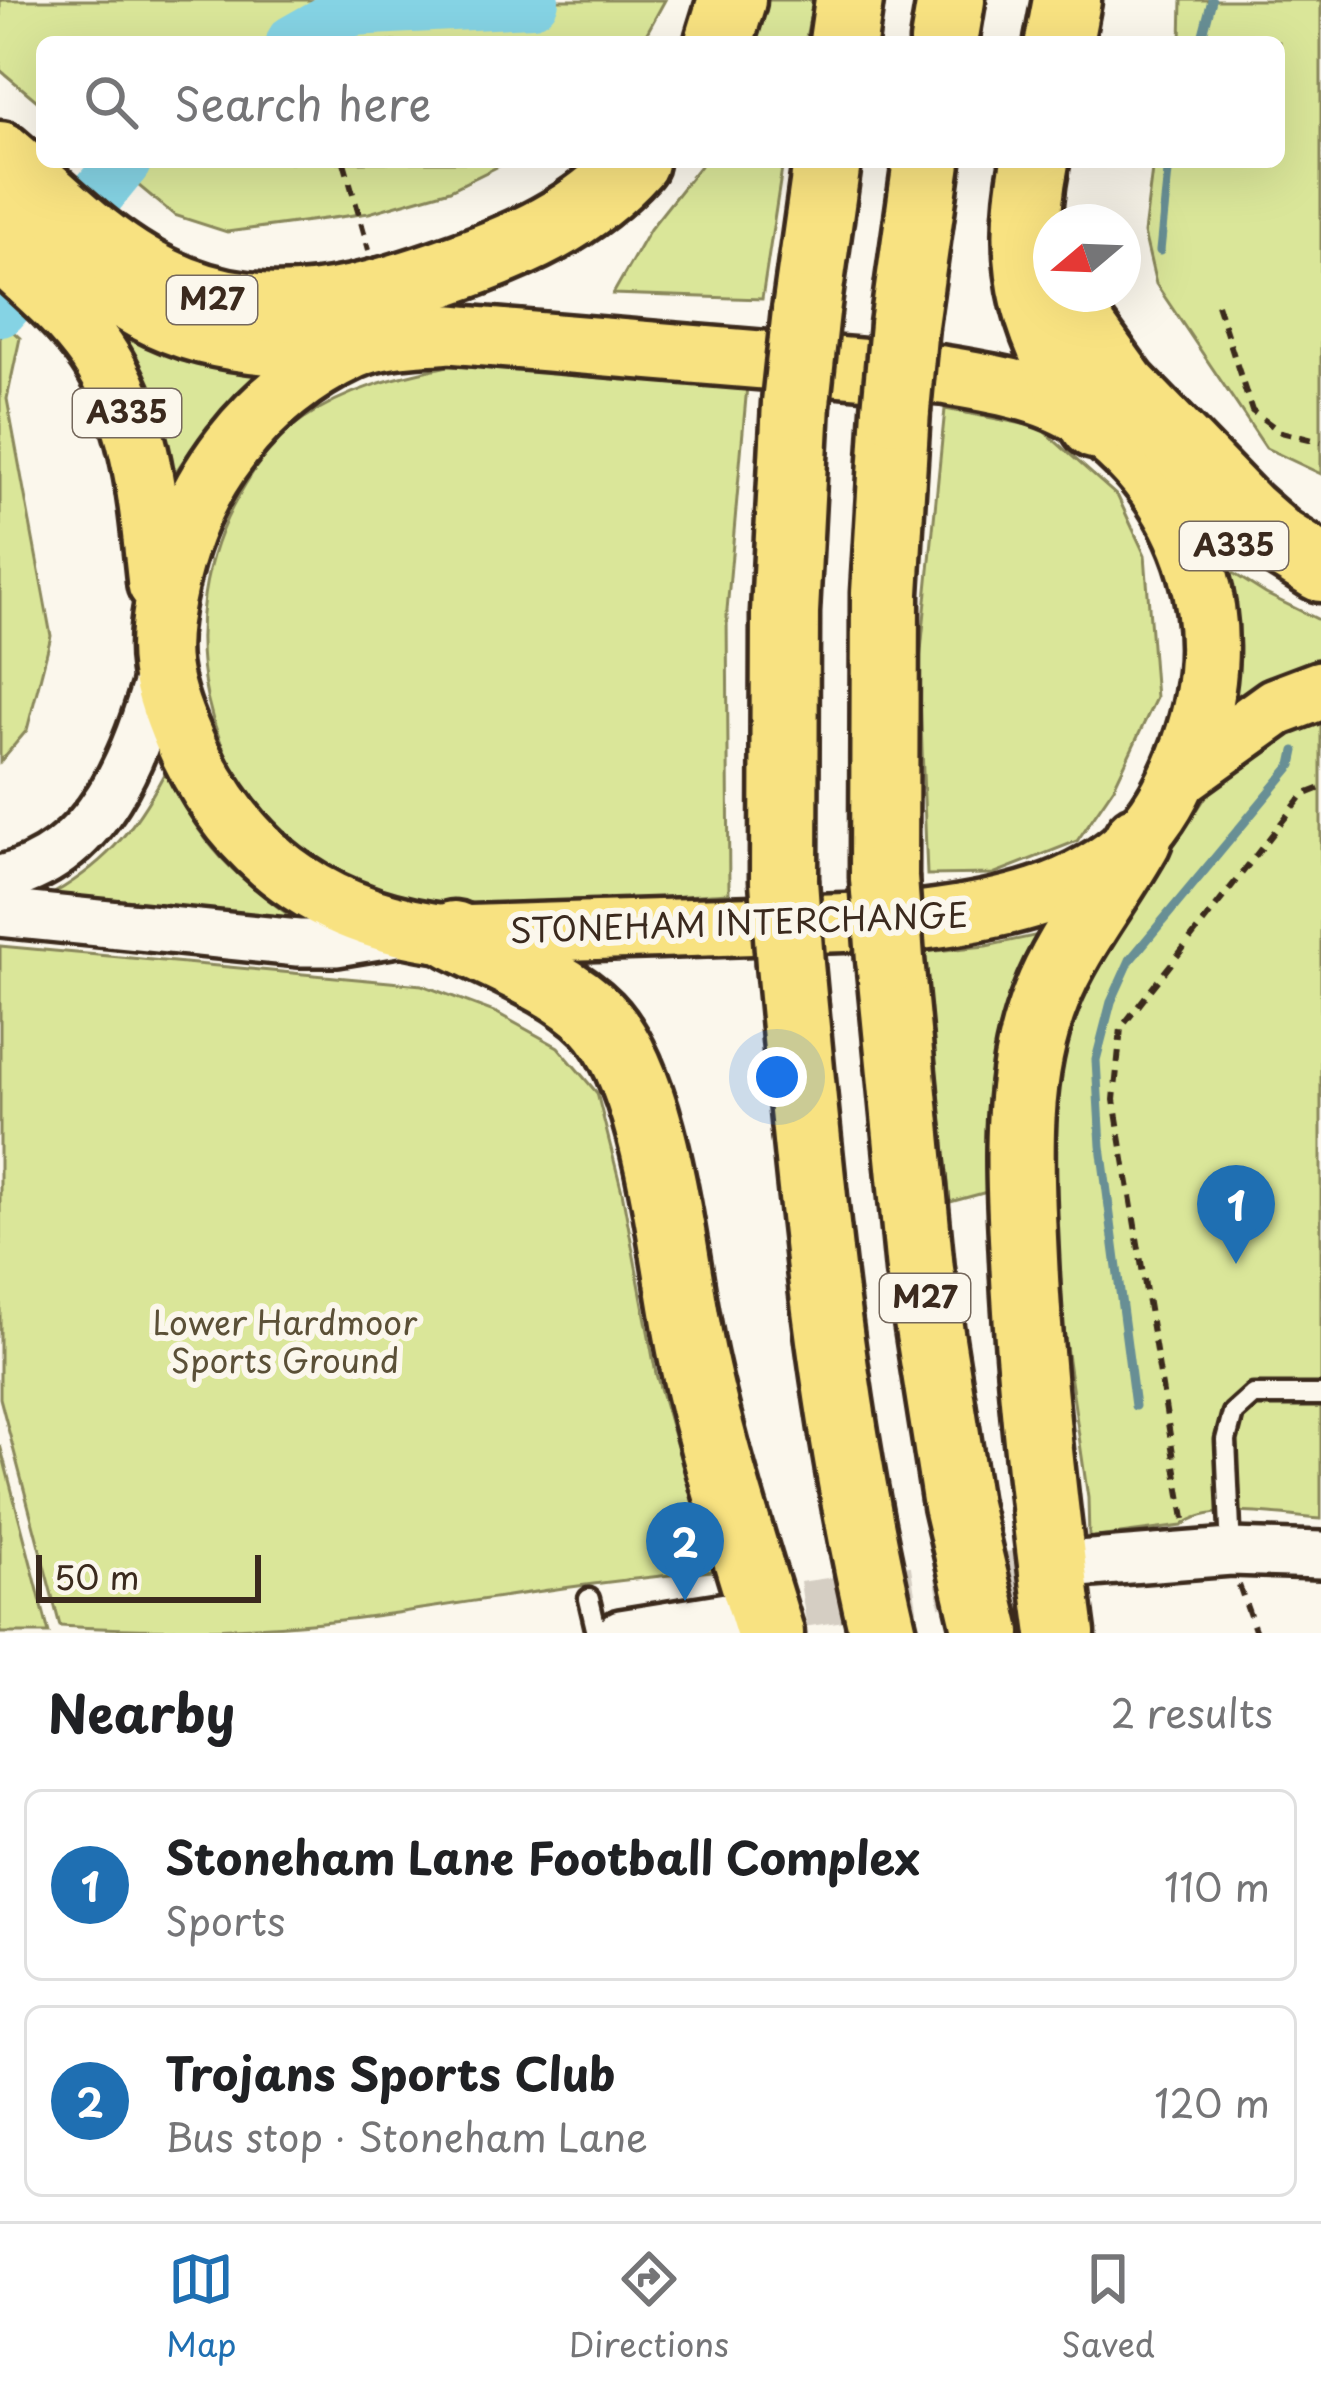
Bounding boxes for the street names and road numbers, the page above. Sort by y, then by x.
road number: M27 [167,276,257,324]
road number: A335 [73,389,181,437]
road number: A335 [1180,522,1288,570]
street label: STONEHAM INTERCHANGE [509,888,969,954]
road number: M27 [880,1274,970,1322]

